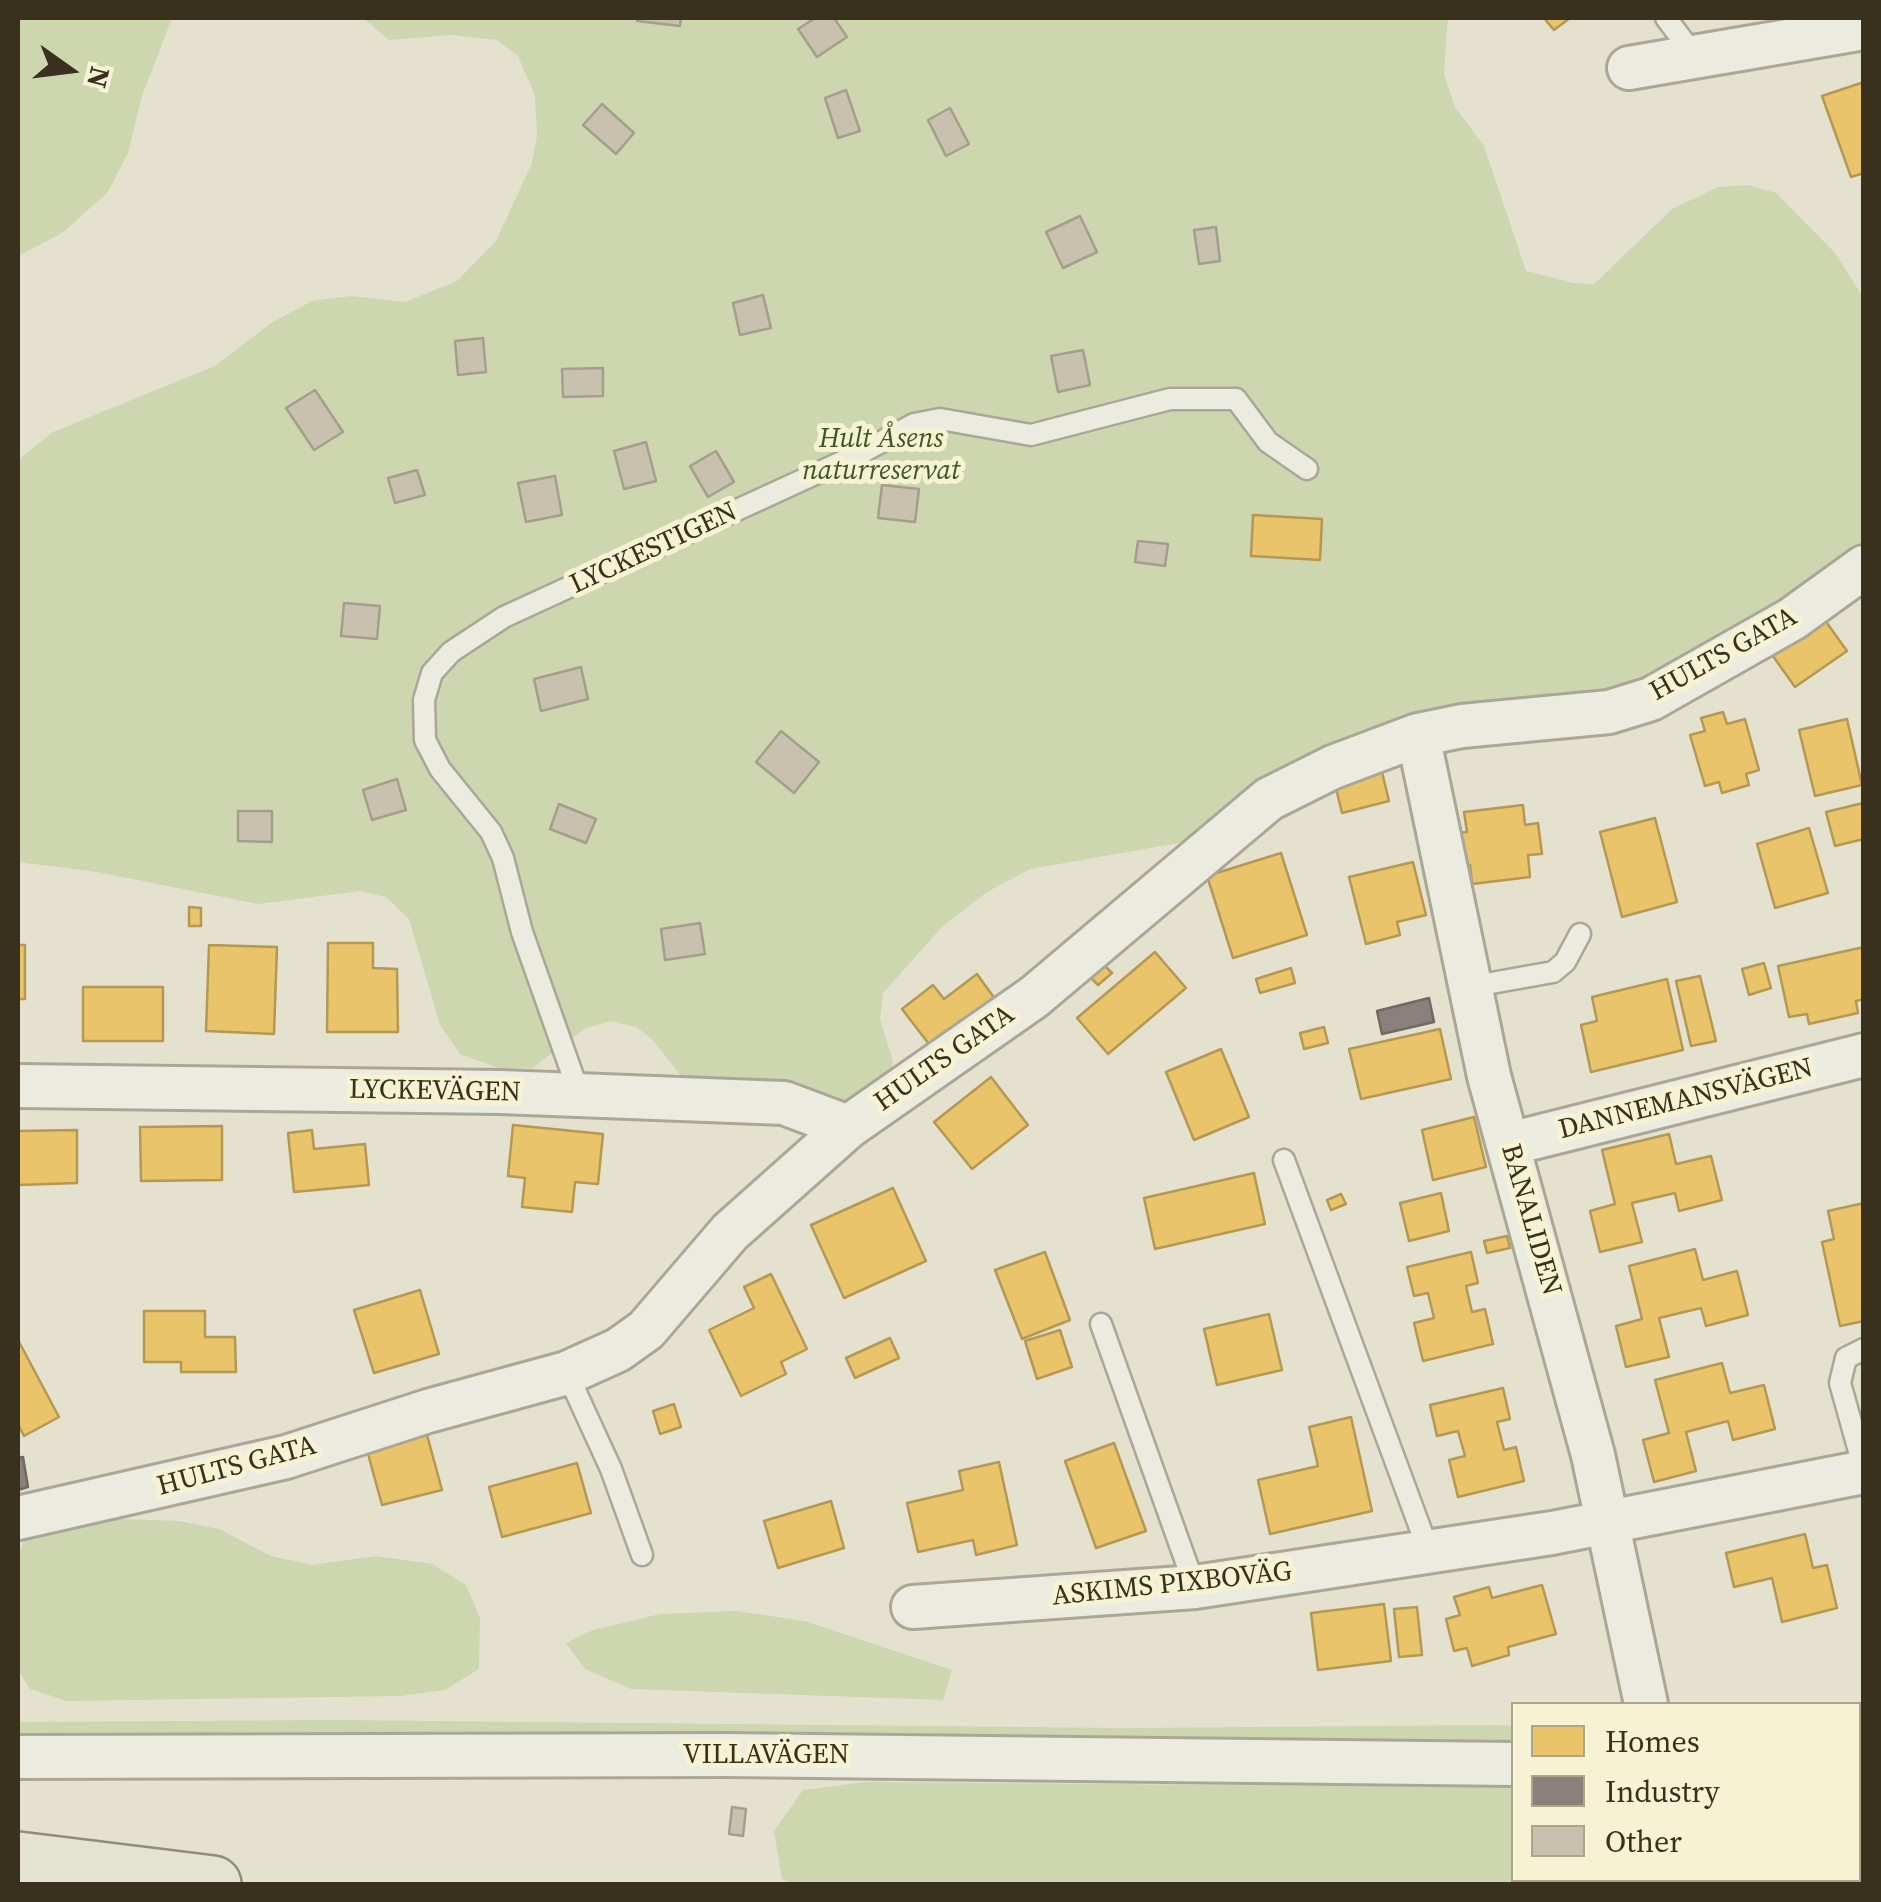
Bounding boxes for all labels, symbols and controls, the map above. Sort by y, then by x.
north arrow [20,20,120,120]
text: N [78,63,120,92]
park label: Hult Åsens naturreservat [802,423,960,489]
street label: LYCKESTIGEN [565,496,743,602]
street label: HULTS GATA [1644,601,1804,709]
street label: HULTS GATA [868,998,1022,1120]
street label: DANNEMANSVÄGEN [1555,1052,1817,1148]
street label: LYCKEVÄGEN [349,1074,521,1110]
street label: BANALIDEN [1492,1140,1568,1300]
street label: HULTS GATA [154,1430,320,1504]
street label: ASKIMS PIXBOVÄG [1051,1556,1293,1614]
legend [1511,1702,1861,1882]
text: Homes [1605,1721,1700,1762]
street label: VILLAVÄGEN [683,1739,849,1773]
text: Industry [1605,1771,1720,1812]
text: Other [1605,1821,1682,1862]

